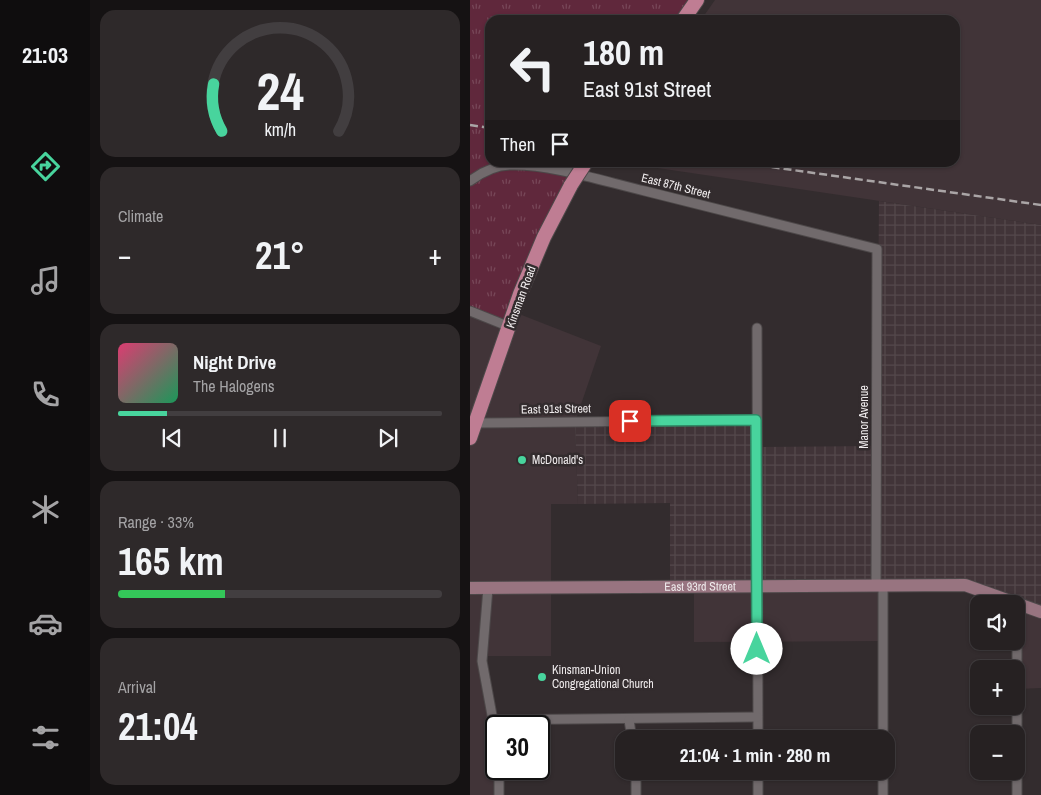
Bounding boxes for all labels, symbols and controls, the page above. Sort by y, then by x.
text: 180 m [583,29,664,76]
icon: left [500,35,565,100]
text: 21:03 [22,40,68,70]
text: 24 [256,56,304,126]
text: East 91st Street [583,74,711,104]
text: km/h [264,118,296,142]
icon: arrive [546,130,574,158]
text: Then [500,131,536,157]
icon: directions [28,149,63,184]
street label: East 87th Street [640,170,712,202]
text: Climate [118,205,163,227]
text: 21° [255,230,305,281]
text: − [118,236,131,274]
text: + [429,236,442,274]
icon: music [28,263,63,298]
street label: Kinsman Road [502,264,540,330]
text: Night Drive [193,349,276,375]
text: The Halogens [193,375,275,397]
icon: phone [28,377,63,412]
street label: Manor Avenue [856,385,872,449]
street label: East 91st Street [521,400,591,418]
pin [609,400,651,442]
icon: arrive [616,407,644,435]
icon: previous [158,424,186,452]
icon: pause [266,424,294,452]
icon: next [374,424,402,452]
place label: McDonald's [532,452,583,468]
marker: McDonald's [516,454,528,466]
icon: climate [28,492,63,527]
text: Range · 33% [118,511,194,533]
text: 165 km [118,536,224,587]
street label: East 93rd Street [664,578,736,595]
map controls [970,595,1025,780]
button: sound [970,595,1025,650]
icon: car [28,606,63,641]
position arrow [730,622,782,674]
button: + [970,660,1025,715]
place label: Kinsman-Union Congregational Church [552,662,654,692]
marker: Kinsman-Union Congregational Church [536,671,548,683]
text: Arrival [118,676,156,698]
text: 21:04 [118,701,198,752]
speed limit sign: 30 [485,715,550,780]
icon: filters [28,720,63,755]
button: − [970,725,1025,780]
text: 21:04 · 1 min · 280 m [680,742,830,768]

